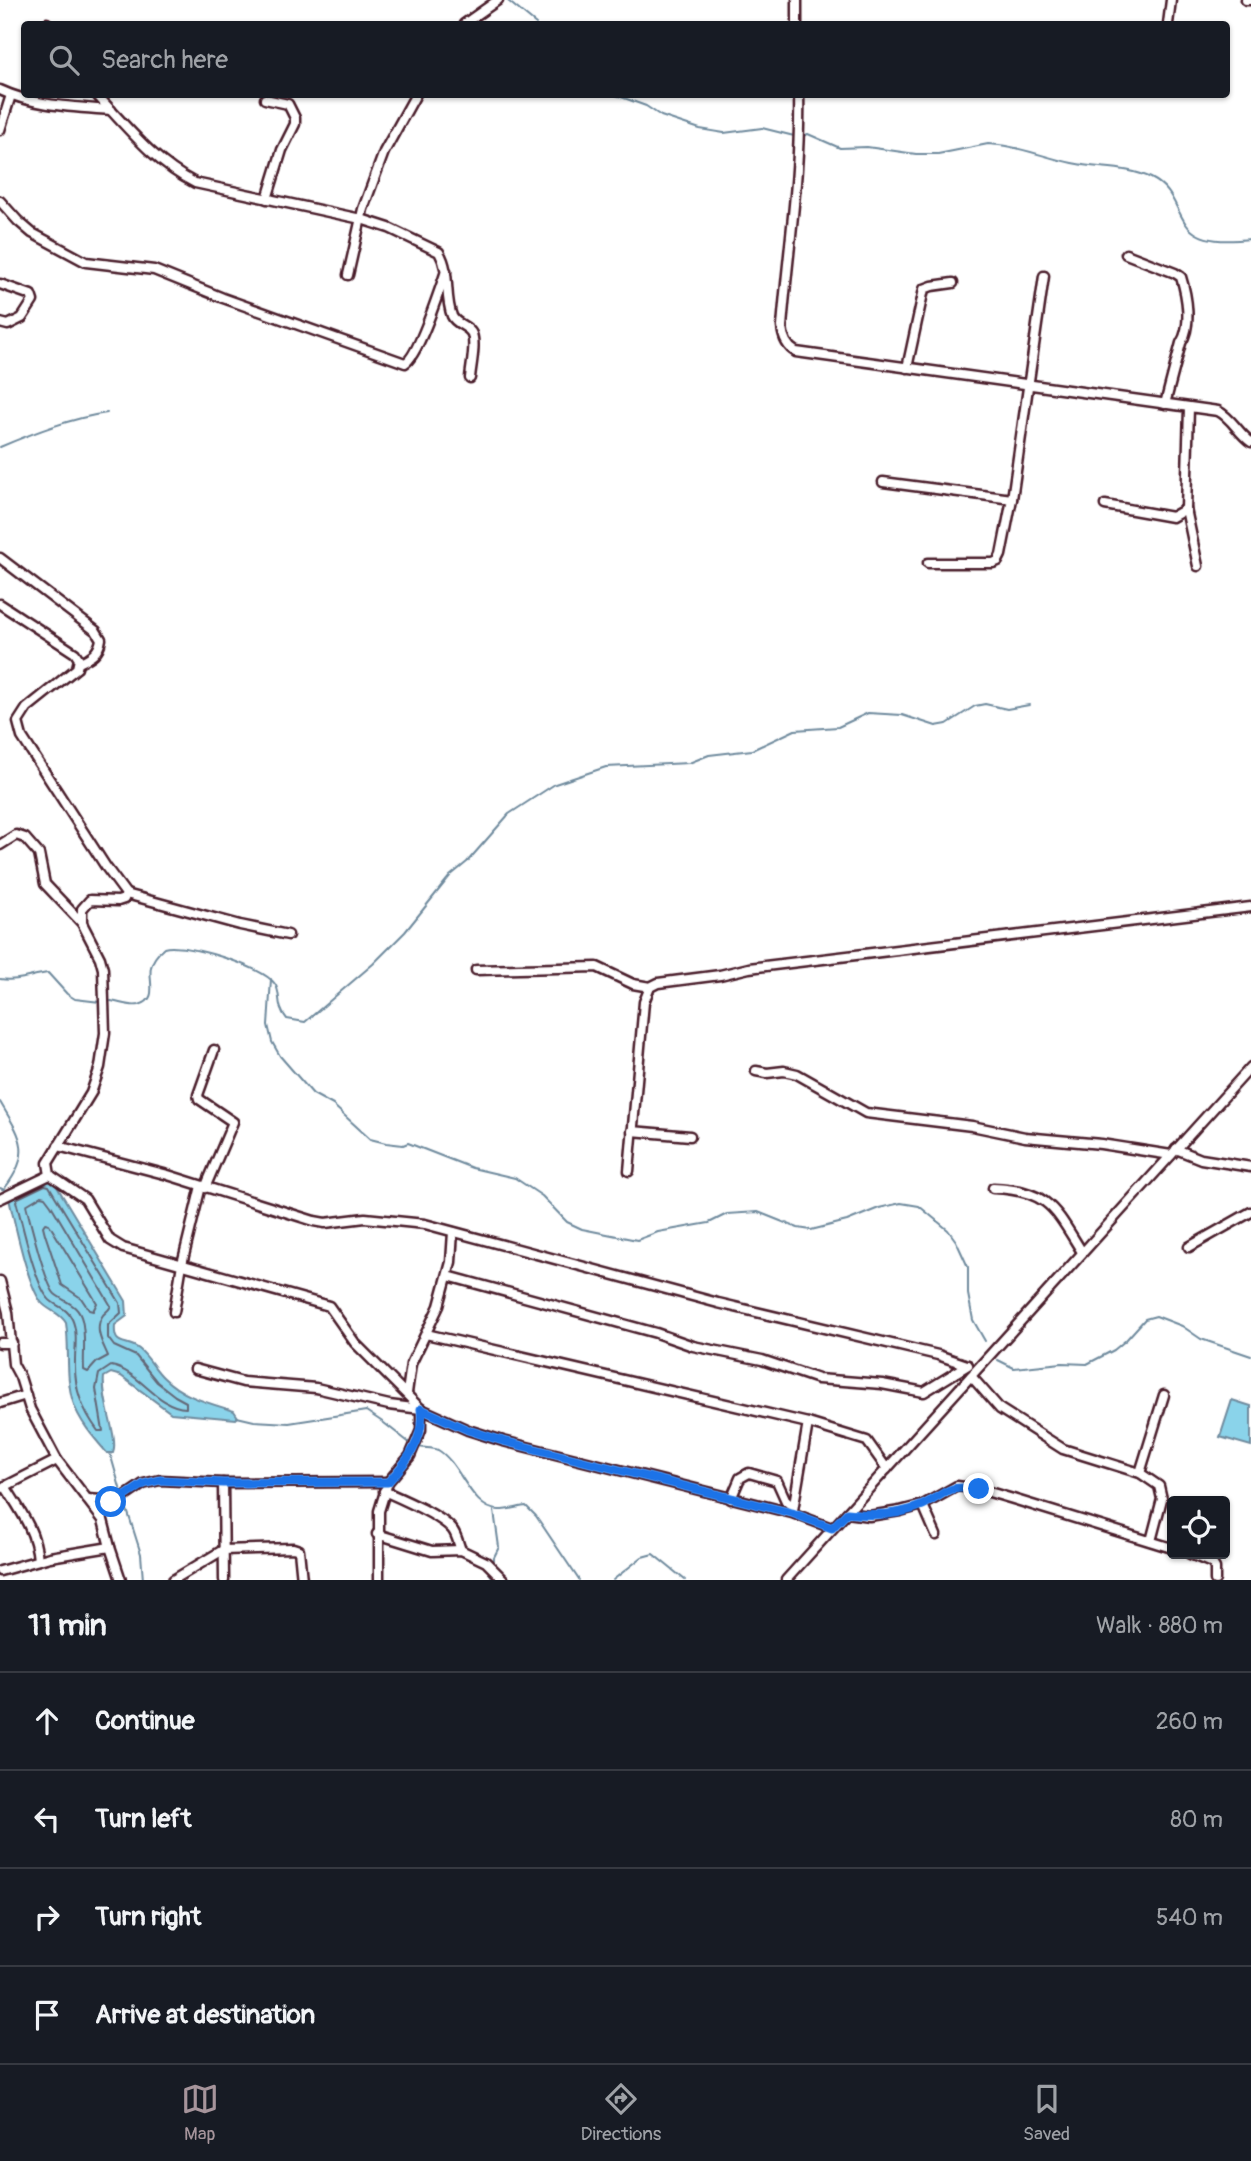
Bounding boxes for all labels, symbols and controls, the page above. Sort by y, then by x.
search box [21,21,1230,98]
icon: search [45,41,83,79]
text: Search here [101,44,228,76]
route end [963,1473,994,1504]
route start [95,1486,126,1517]
map controls [1167,1496,1230,1559]
button: locate [1167,1496,1230,1559]
text: 11 min [28,1607,107,1644]
text: Walk · 880 m [1096,1611,1223,1640]
icon: ahead [28,1702,66,1740]
text: Continue [95,1705,195,1737]
text: 260 m [1156,1707,1223,1736]
icon: left [28,1800,66,1838]
text: Turn left [95,1803,191,1835]
text: 80 m [1170,1805,1223,1834]
icon: right [28,1898,66,1936]
text: Turn right [95,1901,201,1933]
text: 540 m [1156,1903,1223,1932]
icon: arrive [28,1996,66,2034]
text: Arrive at destination [95,1999,315,2031]
tab: Map [181,2080,219,2146]
tab: Directions [581,2080,661,2146]
tab: Saved [1023,2080,1070,2146]

